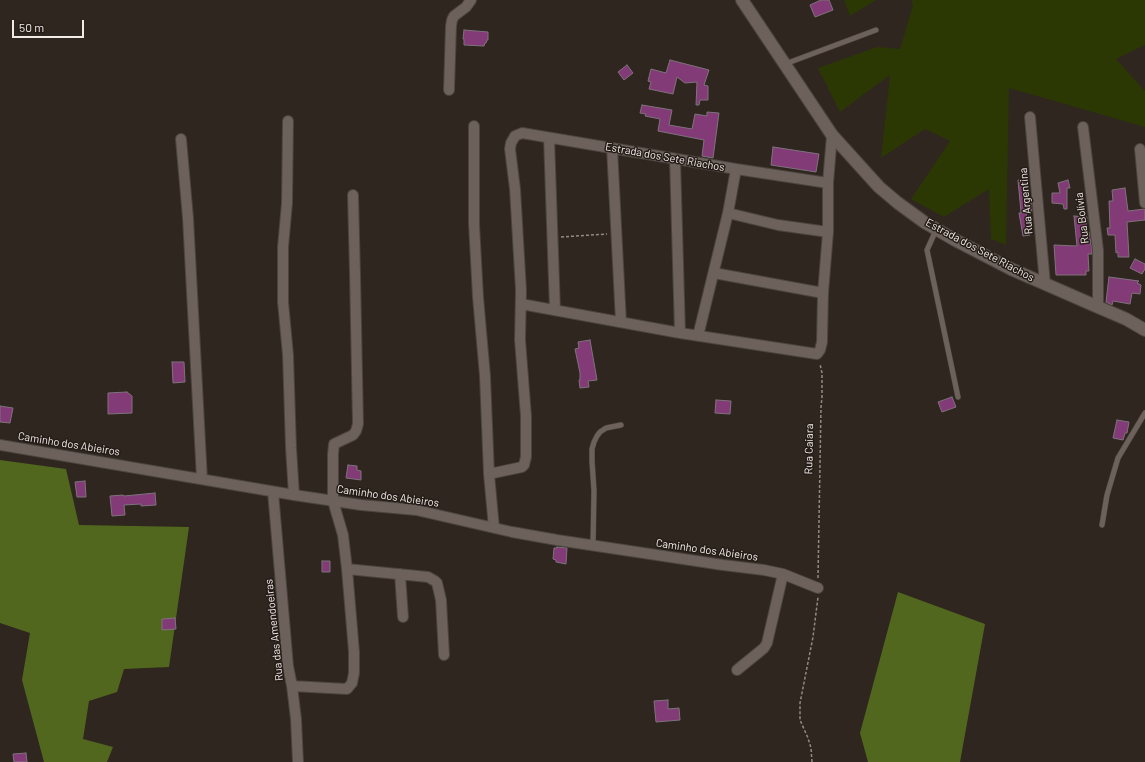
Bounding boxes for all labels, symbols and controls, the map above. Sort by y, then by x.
scale bar [14,12,86,38]
text: 50 m [19,20,44,34]
street label: Estrada dos Sete Riachos [604,140,726,174]
street label: Rua Argentina [1017,167,1035,235]
street label: Rua Bolívia [1072,191,1092,245]
street label: Estrada dos Sete Riachos [923,216,1037,284]
street label: Rua Caiara [802,424,816,474]
street label: Caminho dos Abieiros [17,429,121,459]
street label: Caminho dos Abieiros [336,482,440,510]
street label: Caminho dos Abieiros [655,536,759,564]
street label: Rua das Amendoeiras [262,578,286,682]

